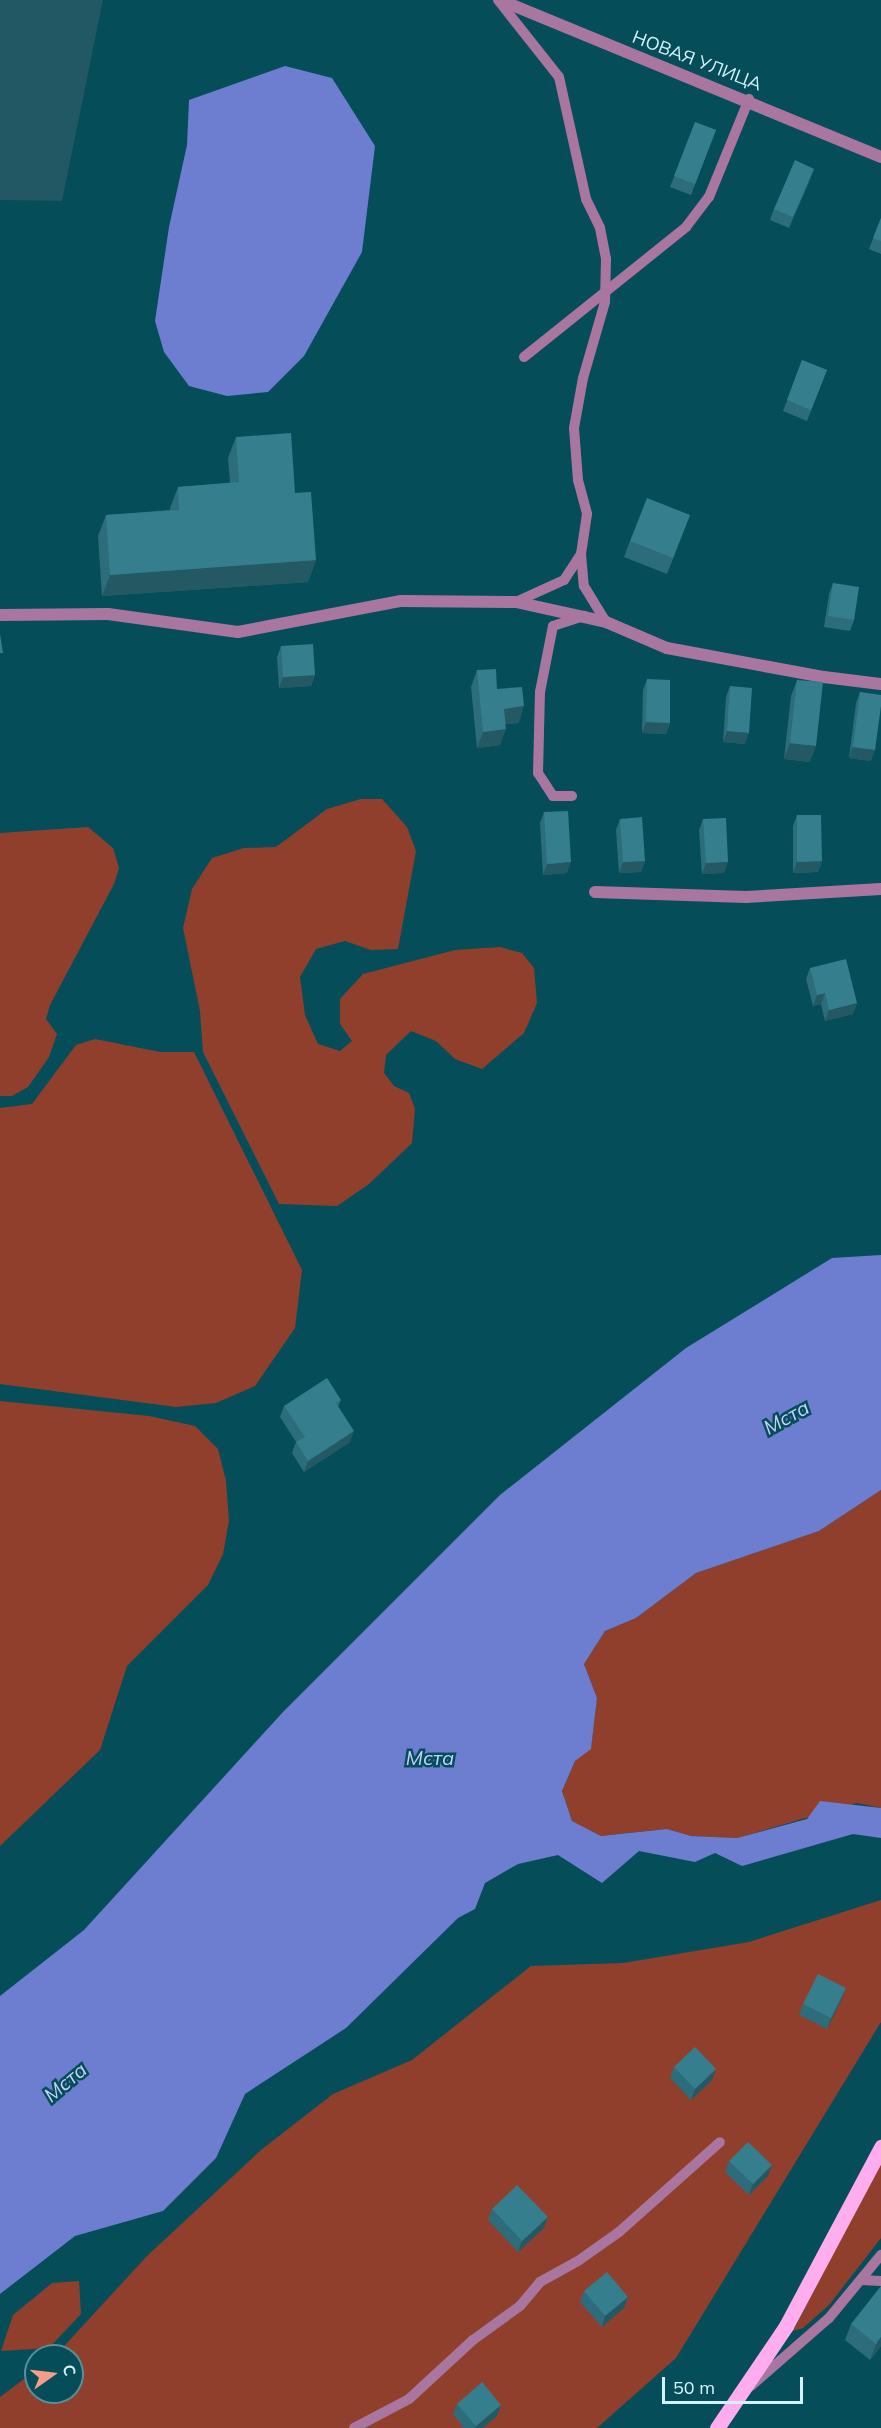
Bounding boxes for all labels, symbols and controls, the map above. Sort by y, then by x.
street label: НОВАЯ УЛИЦА [629,26,765,96]
water label: Мста [759,1395,813,1439]
water label: Мста [406,1745,454,1769]
water label: Мста [39,2057,91,2107]
north arrow [24,2344,84,2404]
text: С [58,2362,81,2378]
scale bar [665,2365,806,2403]
text: 50 m [673,2376,715,2399]

